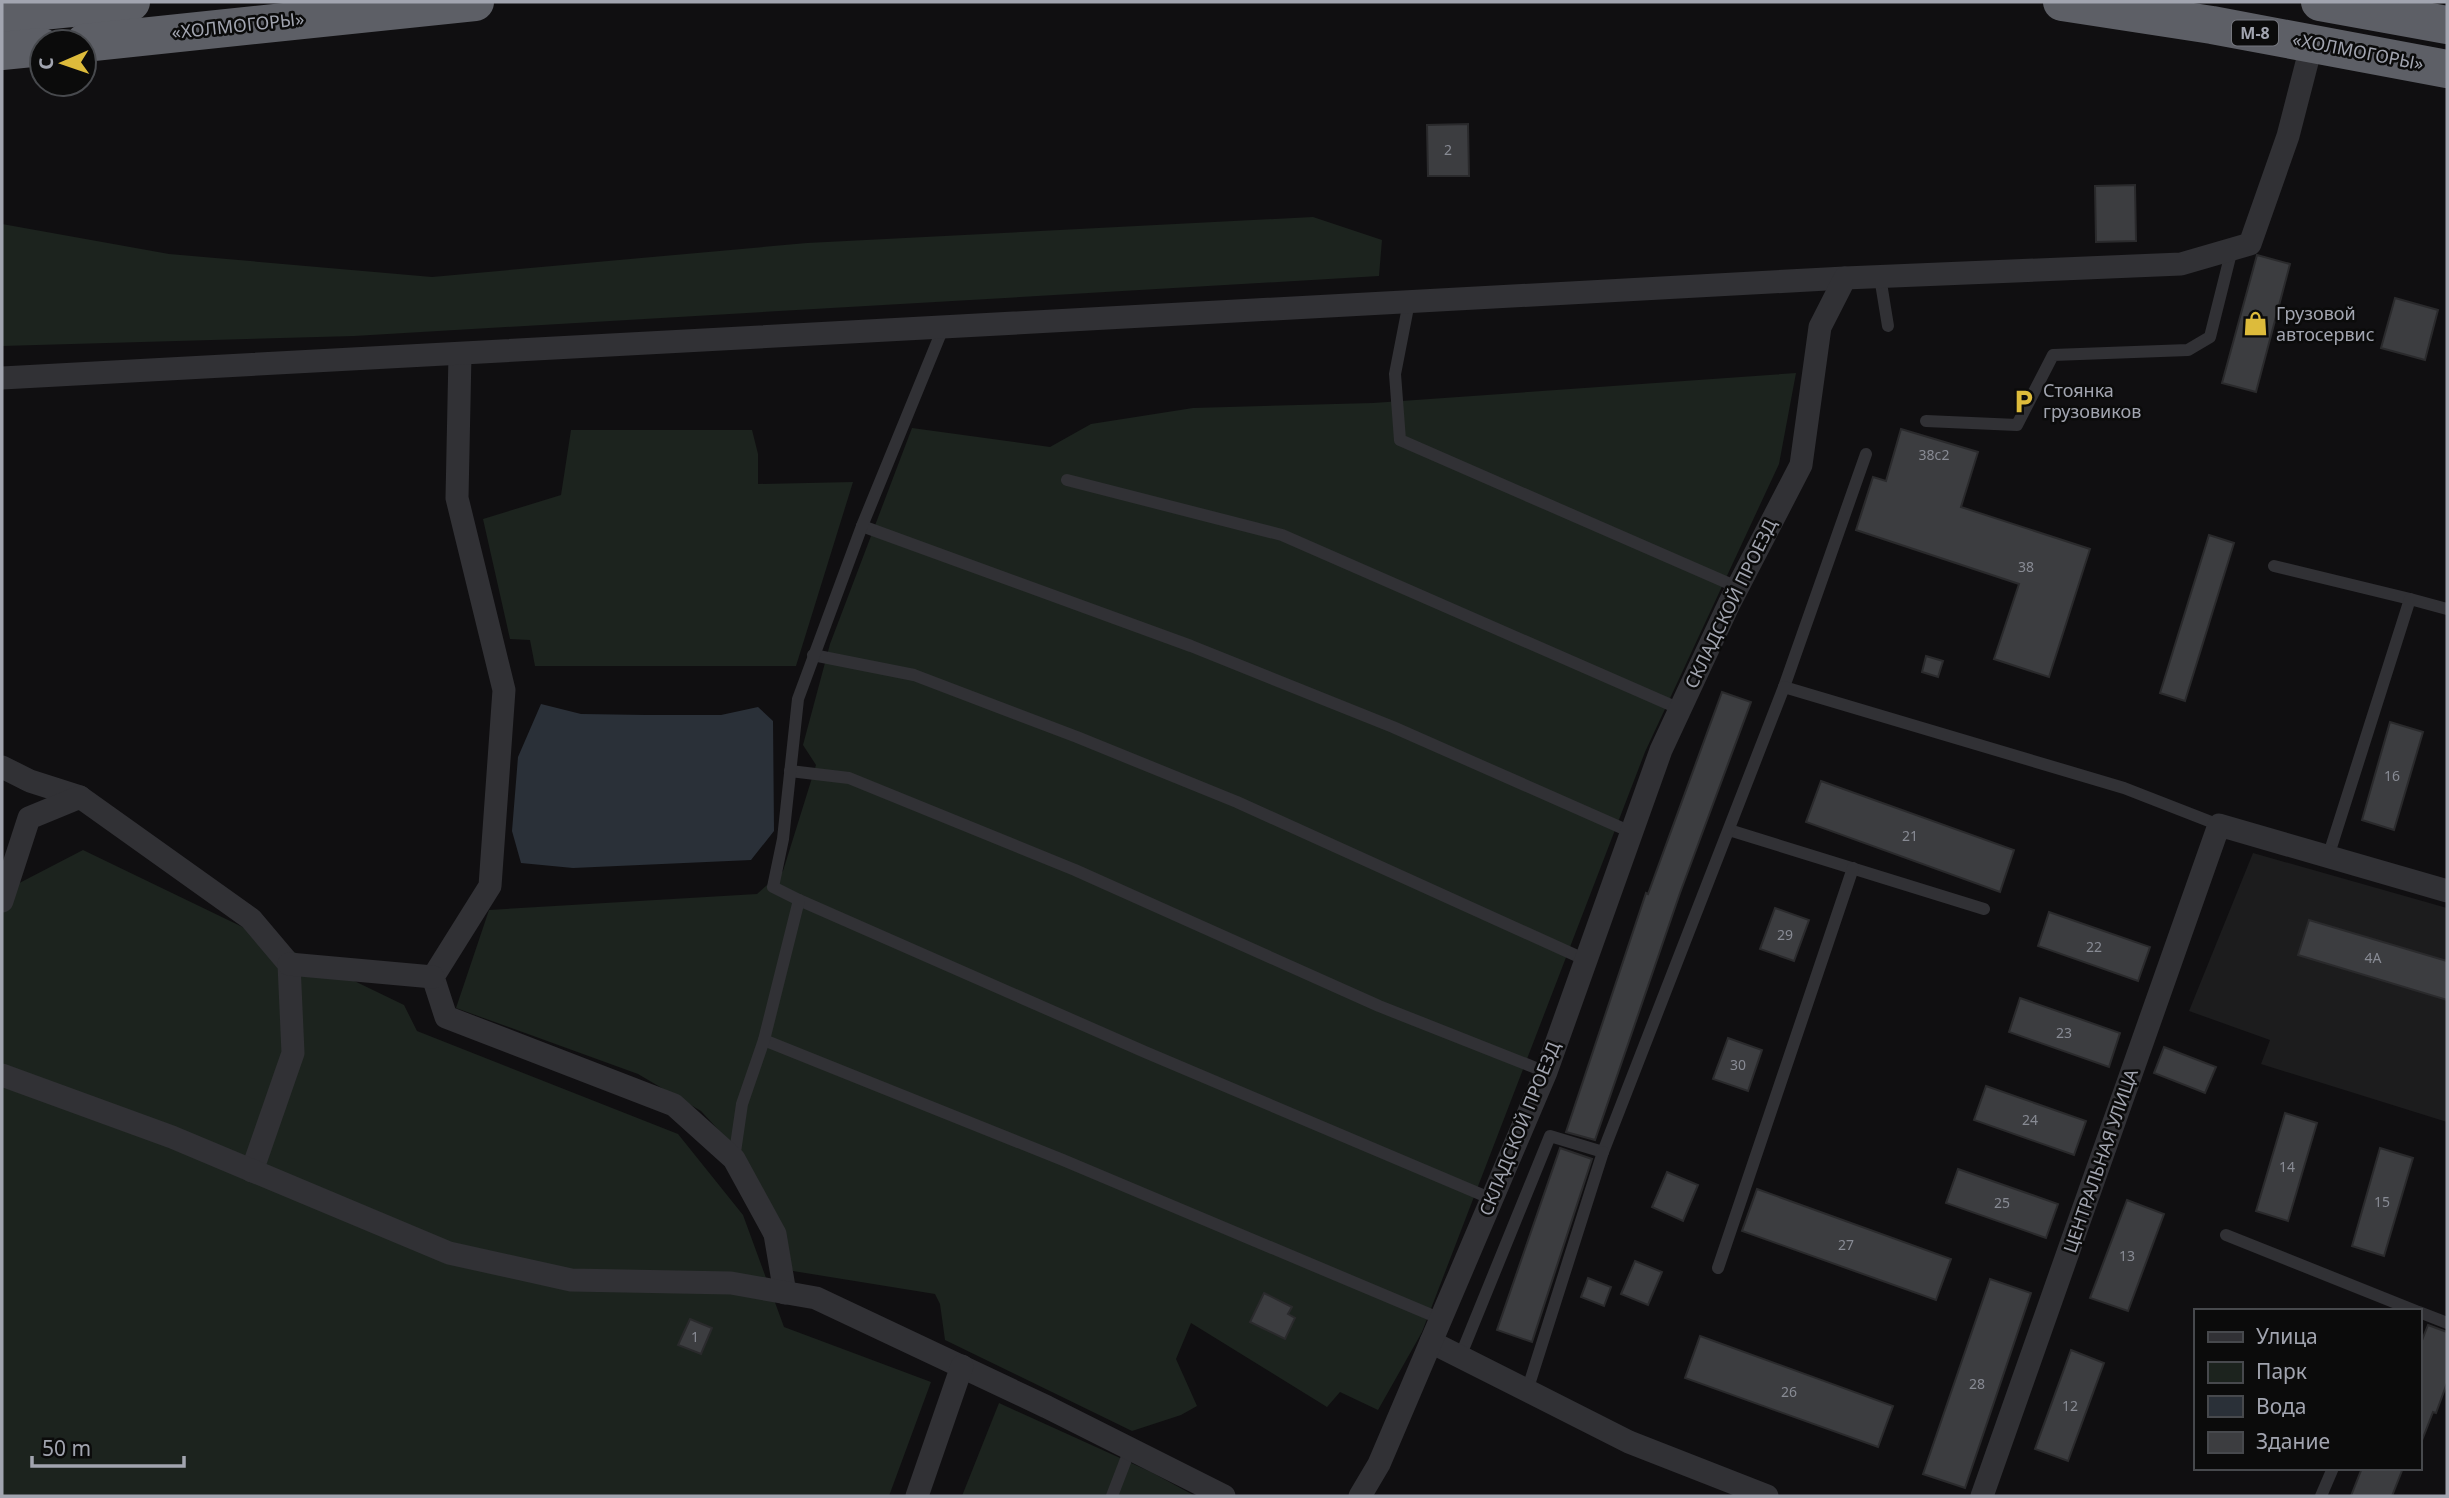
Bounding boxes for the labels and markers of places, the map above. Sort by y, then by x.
place label: Грузовой автосервис [2276,301,2375,346]
shop icon: Грузовой автосервис [2242,310,2270,338]
place label: Стоянка грузовиков [2043,378,2141,423]
parking icon: Стоянка грузовиков [2009,387,2037,415]

